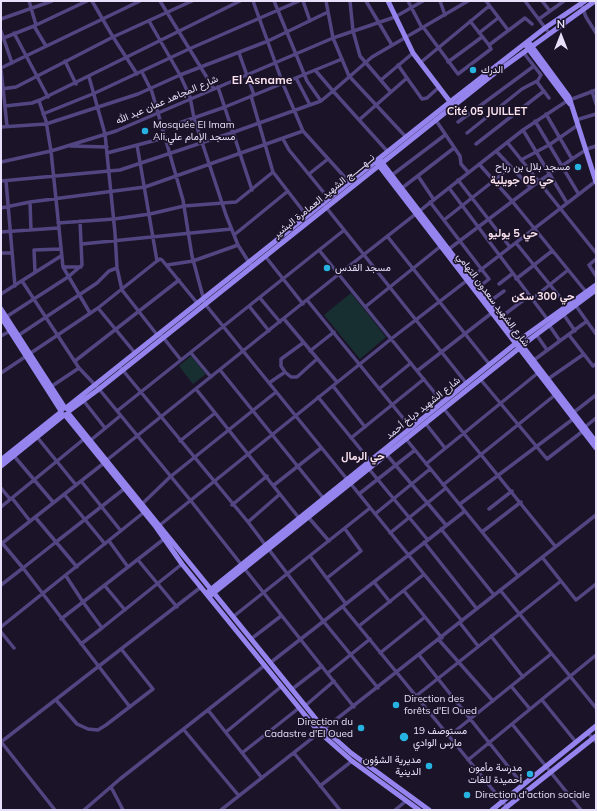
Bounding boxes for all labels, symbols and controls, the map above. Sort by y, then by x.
north arrow [541,16,581,56]
text: N [557,17,565,31]
place label: الدرك [481,64,503,76]
marker: الدرك [468,65,478,75]
street label: شارع المجاهد عمان عبد الله [114,73,220,127]
district label: El Asname [232,73,292,87]
district label: Cité 05 JUILLET [447,105,527,119]
place label: Mosquée El Imam Ali,مسجد الإمام علي [153,119,235,142]
marker: Mosquée El Imam Ali,مسجد الإمام علي [140,126,150,136]
street label: نــهـــــج الشهيد العمامرة البشير [271,151,377,241]
place label: مسجد بلال بن رباح [495,161,570,173]
marker: مسجد بلال بن رباح [573,162,583,172]
district label: حي 05 جويلية [490,174,554,188]
district label: حي 5 يوليو [488,227,538,241]
street label: شارع الشهيد سعدون التهامي [454,251,532,349]
place label: مسجد القدس [335,262,391,274]
marker: مسجد القدس [322,263,332,273]
district label: حي 300 سكن [512,290,574,304]
street label: شارع الشهيد دباخ أحمد [383,374,463,442]
district label: حي الرمال [341,450,385,464]
place label: Direction des forêts d'El Oued [404,693,477,716]
marker: Direction des forêts d'El Oued [391,700,401,710]
place label: Direction du Cadastre d'El Oued [264,716,353,740]
marker: Direction du Cadastre d'El Oued [356,723,366,733]
place label: مستوصف 19 مارس الوادي [413,725,467,748]
marker: مستوصف 19 مارس الوادي [398,731,410,743]
place label: مديرية الشؤون الدينية [363,754,421,778]
marker: مديرية الشؤون الدينية [424,761,434,771]
place label: مدرسة مأمون أحميدة للغات [468,762,522,786]
marker: مدرسة مأمون أحميدة للغات [525,769,535,779]
place label: Direction d'action sociale [475,789,590,801]
marker: Direction d'action sociale [462,790,472,800]

